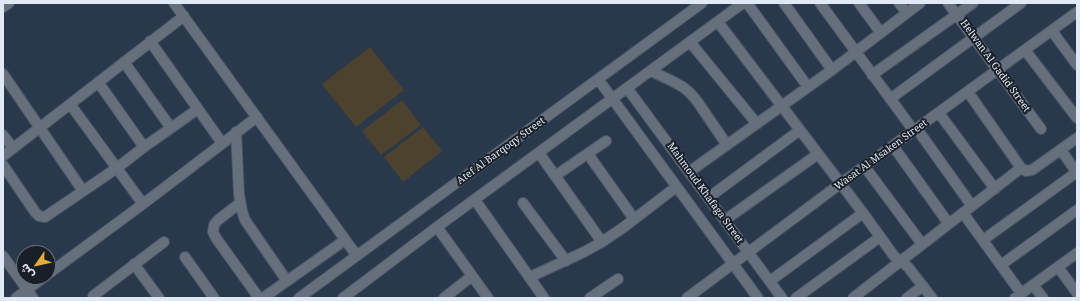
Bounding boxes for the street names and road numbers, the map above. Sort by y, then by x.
street label: Helwan Al Gadid Street [957,18,1033,114]
street label: Atef Al Barqoqy Street [455,115,547,187]
street label: Wasat Al Msaken Street [832,117,930,193]
street label: Mahmoud Khafaga Street [664,140,746,246]

